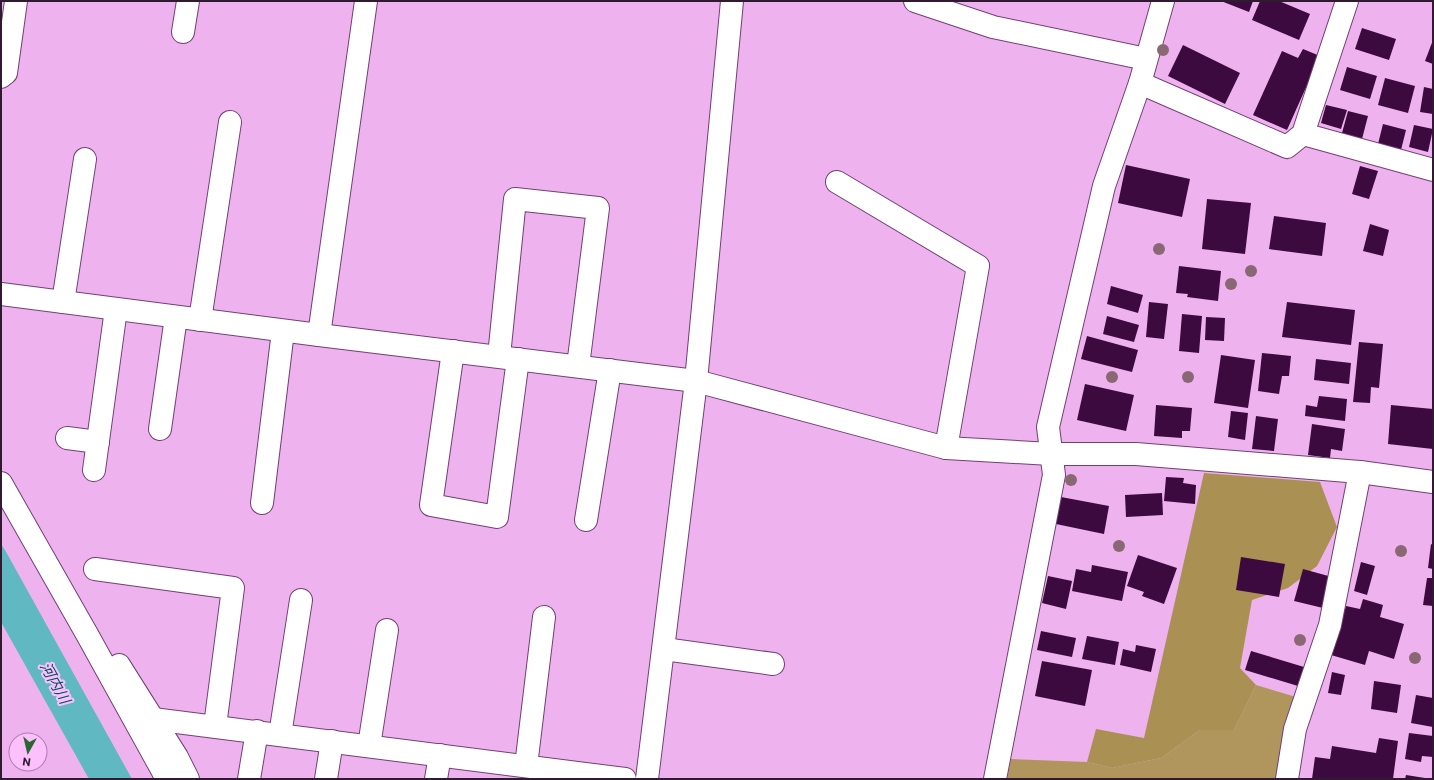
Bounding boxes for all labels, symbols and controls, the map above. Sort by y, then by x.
water label: 河内川 [37,658,76,708]
north arrow [8,732,48,772]
text: N [22,755,32,769]

